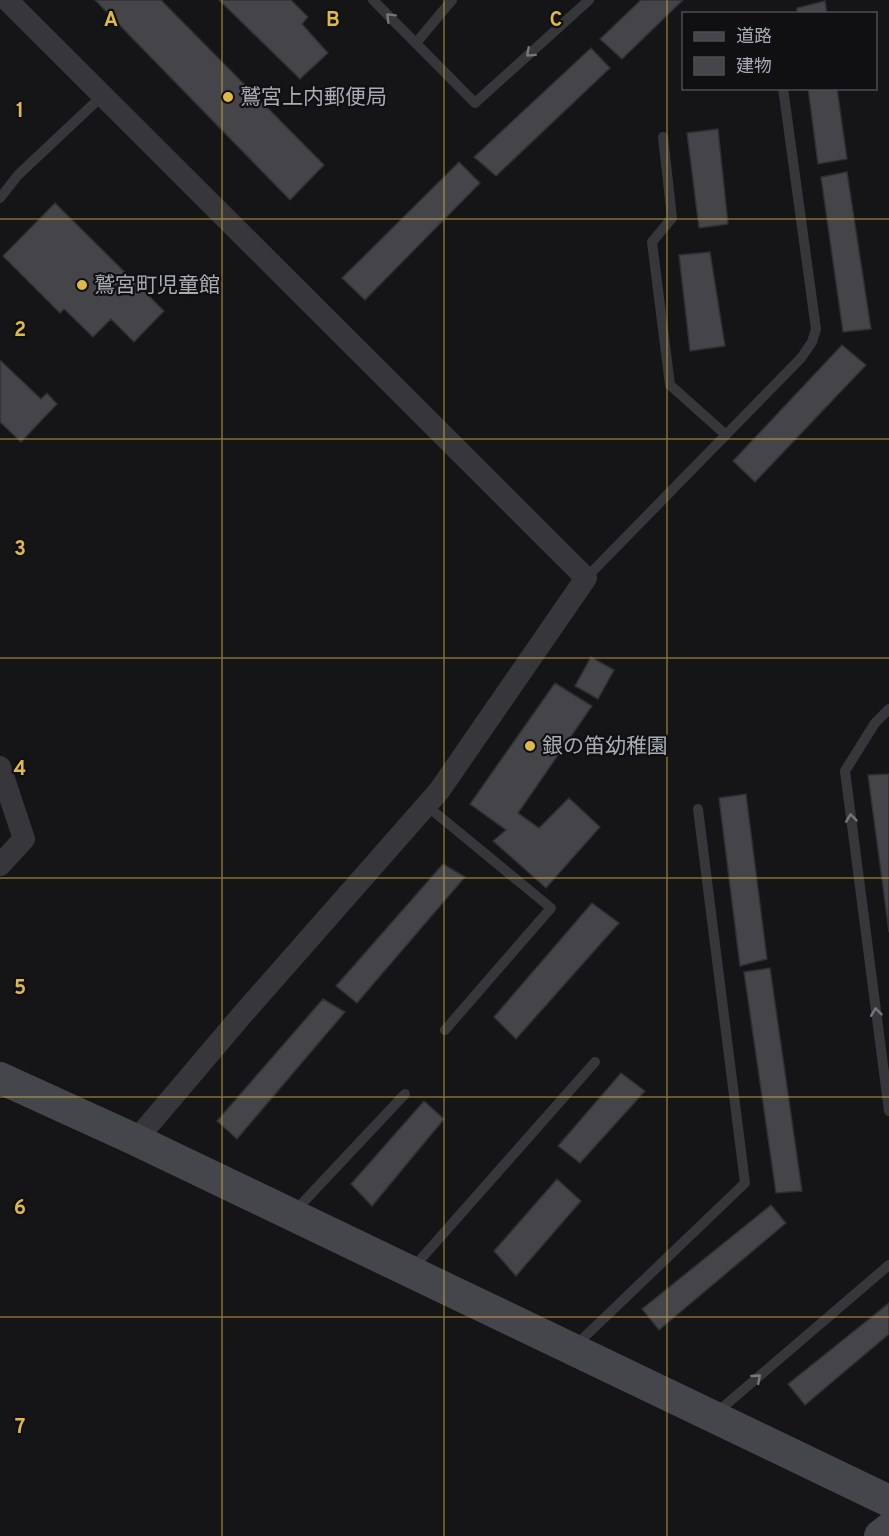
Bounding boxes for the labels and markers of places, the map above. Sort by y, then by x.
place label: 鷲宮上内郵便局 [240,85,387,112]
marker: 鷲宮上内郵便局 [221,90,235,104]
place label: 鷲宮町児童館 [94,273,220,300]
marker: 鷲宮町児童館 [75,278,89,292]
place label: 銀の笛幼稚園 [542,734,668,761]
marker: 銀の笛幼稚園 [523,739,537,753]

